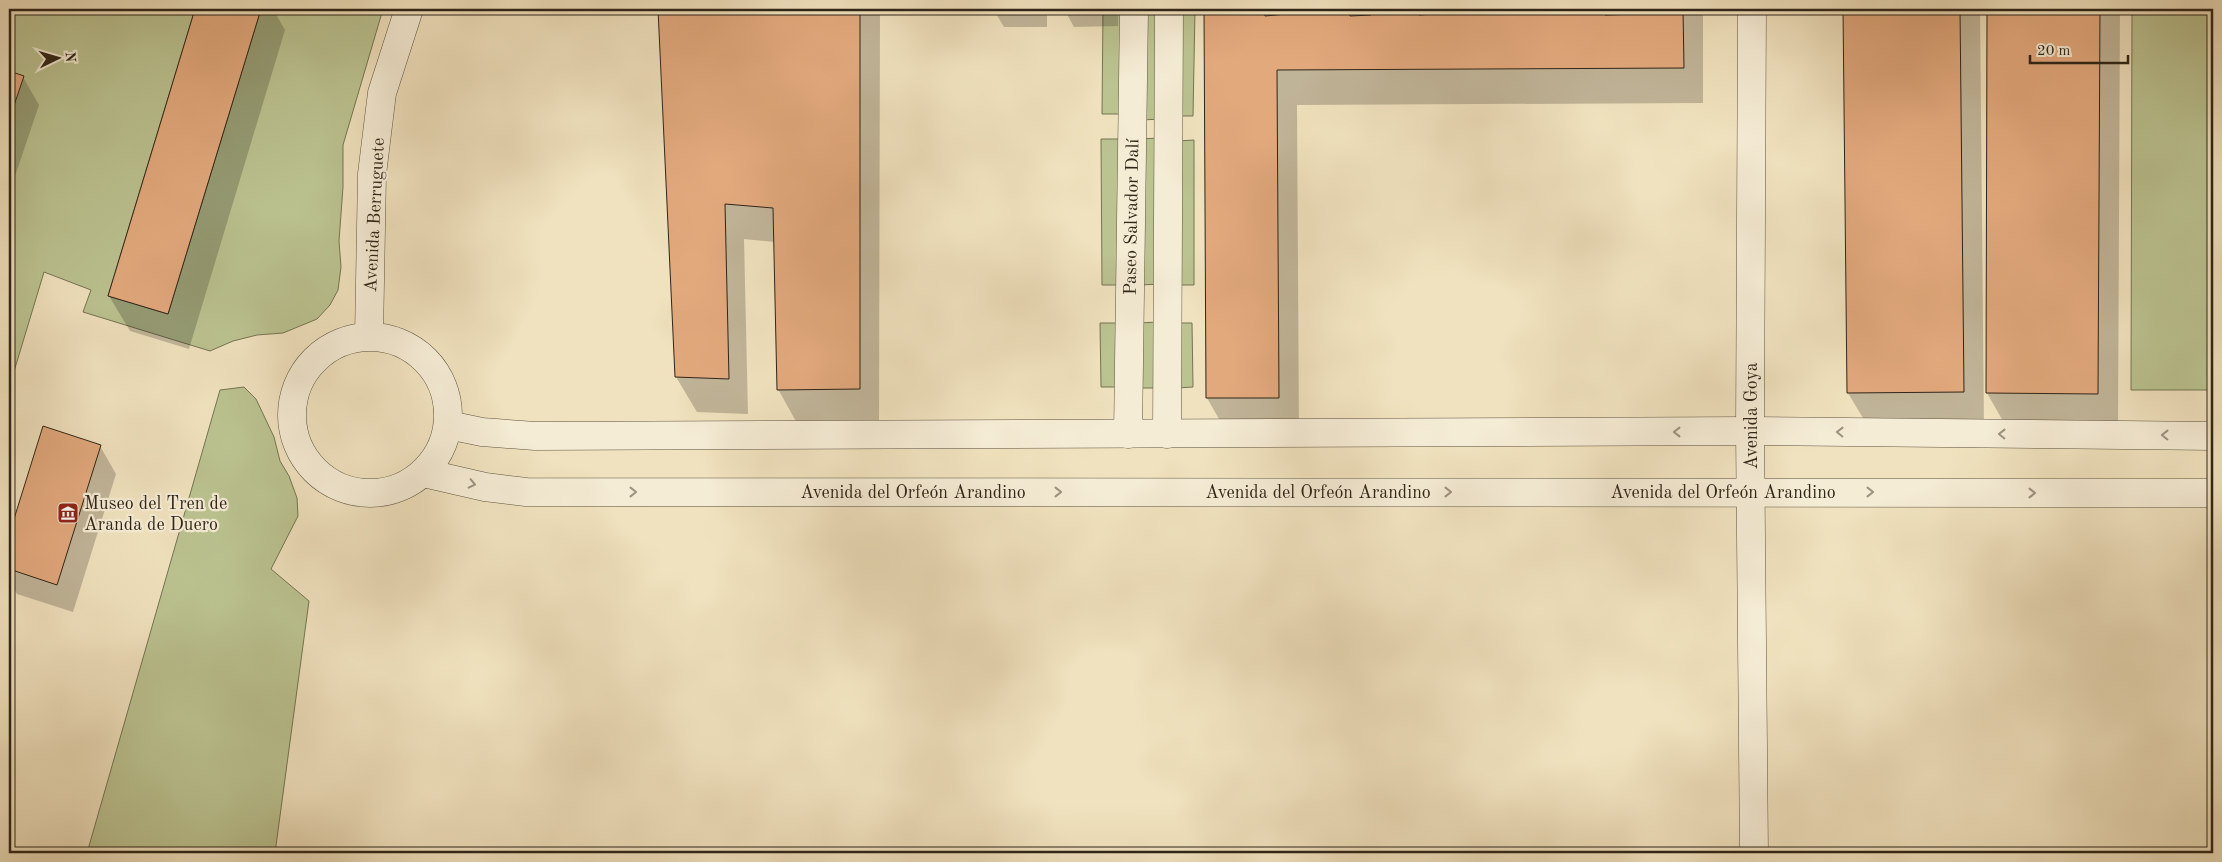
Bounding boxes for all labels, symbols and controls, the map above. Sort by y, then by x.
north arrow [32,32,82,82]
scale bar [2030,32,2127,64]
text: 20 m [2037,44,2071,59]
text: N [63,51,77,63]
street label: Avenida Berruguete [362,137,388,293]
street label: Paseo Salvador Dalí [1122,138,1142,295]
street label: Avenida Goya [1743,362,1761,470]
one-way arrow [1673,427,1680,437]
one-way arrow [1835,427,1843,437]
one-way arrow [1998,429,2006,439]
one-way arrow [2160,430,2168,440]
one-way arrow [467,478,476,489]
street label: Avenida del Orfeón Arandino [800,484,1026,502]
street label: Avenida del Orfeón Arandino [1205,484,1431,502]
street label: Avenida del Orfeón Arandino [1610,484,1836,502]
one-way arrow [630,487,638,497]
one-way arrow [1055,487,1063,497]
one-way arrow [1445,487,1453,497]
one-way arrow [1866,487,1874,497]
one-way arrow [2028,488,2036,498]
place label: Museo del Tren de Aranda de Duero [84,495,227,534]
museum icon: Museo del Tren de Aranda de Duero [56,501,80,525]

